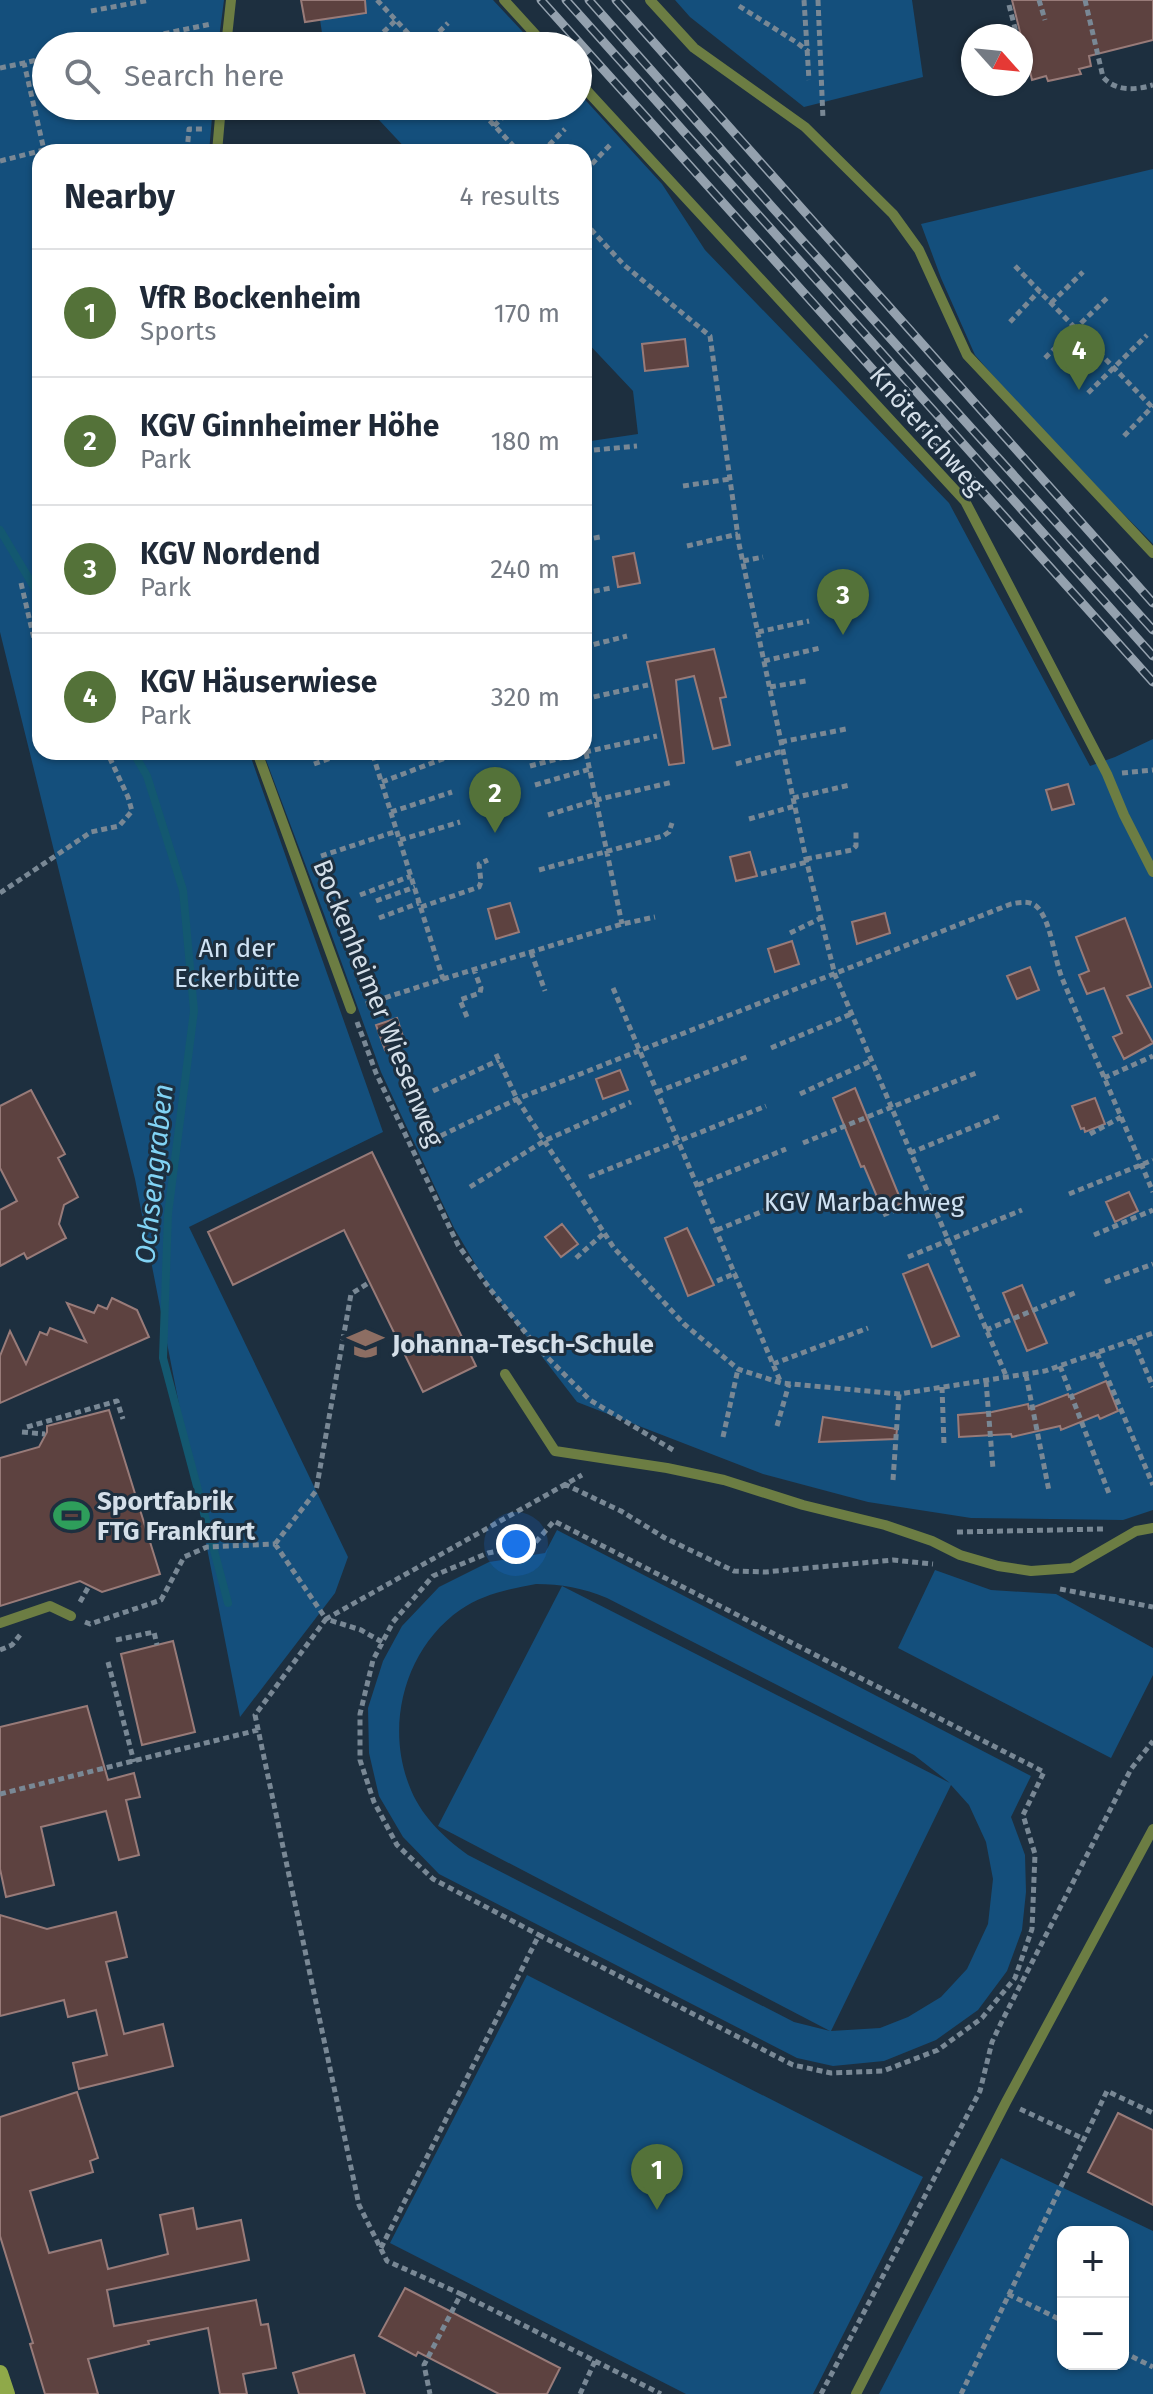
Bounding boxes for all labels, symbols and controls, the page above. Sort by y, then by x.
north arrow [961,24,1033,96]
search box [32,32,592,120]
icon: search [60,54,104,98]
text: Search here [124,58,284,94]
text: Nearby [64,176,175,217]
text: 4 results [459,181,560,212]
text: VfR Bockenheim [140,280,361,316]
text: 1 [84,298,96,329]
text: 170 m [494,298,560,329]
text: Sports [140,316,216,347]
pin: 4 [1053,324,1105,390]
street label: Knöterichweg [863,360,992,502]
text: KGV Ginnheimer Höhe [140,408,439,444]
text: 2 [83,426,97,457]
text: 180 m [491,426,560,457]
text: Park [140,444,191,475]
text: KGV Nordend [140,536,320,572]
text: 3 [83,554,97,585]
text: 240 m [490,554,560,585]
pin: 3 [817,569,869,635]
text: Park [140,572,191,603]
text: KGV Häuserwiese [140,664,377,700]
text: 4 [83,682,97,713]
text: 320 m [491,682,560,713]
text: Park [140,700,191,731]
pin: 2 [469,767,521,833]
street label: Bockenheimer Wiesenweg [306,855,450,1152]
park label: An der Eckerbütte [174,933,300,994]
water label: Ochsengraben [128,1082,180,1266]
park label: KGV Marbachweg [764,1187,965,1218]
school or university icon: Johanna-Tesch-Schule [347,1325,385,1363]
place label: Johanna-Tesch-Schule [391,1329,654,1360]
place label: Sportfabrik FTG Frankfurt [97,1486,256,1547]
sports icon: Sportfabrik FTG Frankfurt [52,1497,90,1535]
your location [496,1524,536,1564]
pin: 1 [631,2144,683,2210]
map controls [1057,2226,1129,2370]
button: + [1057,2226,1129,2298]
button: − [1057,2298,1129,2370]

